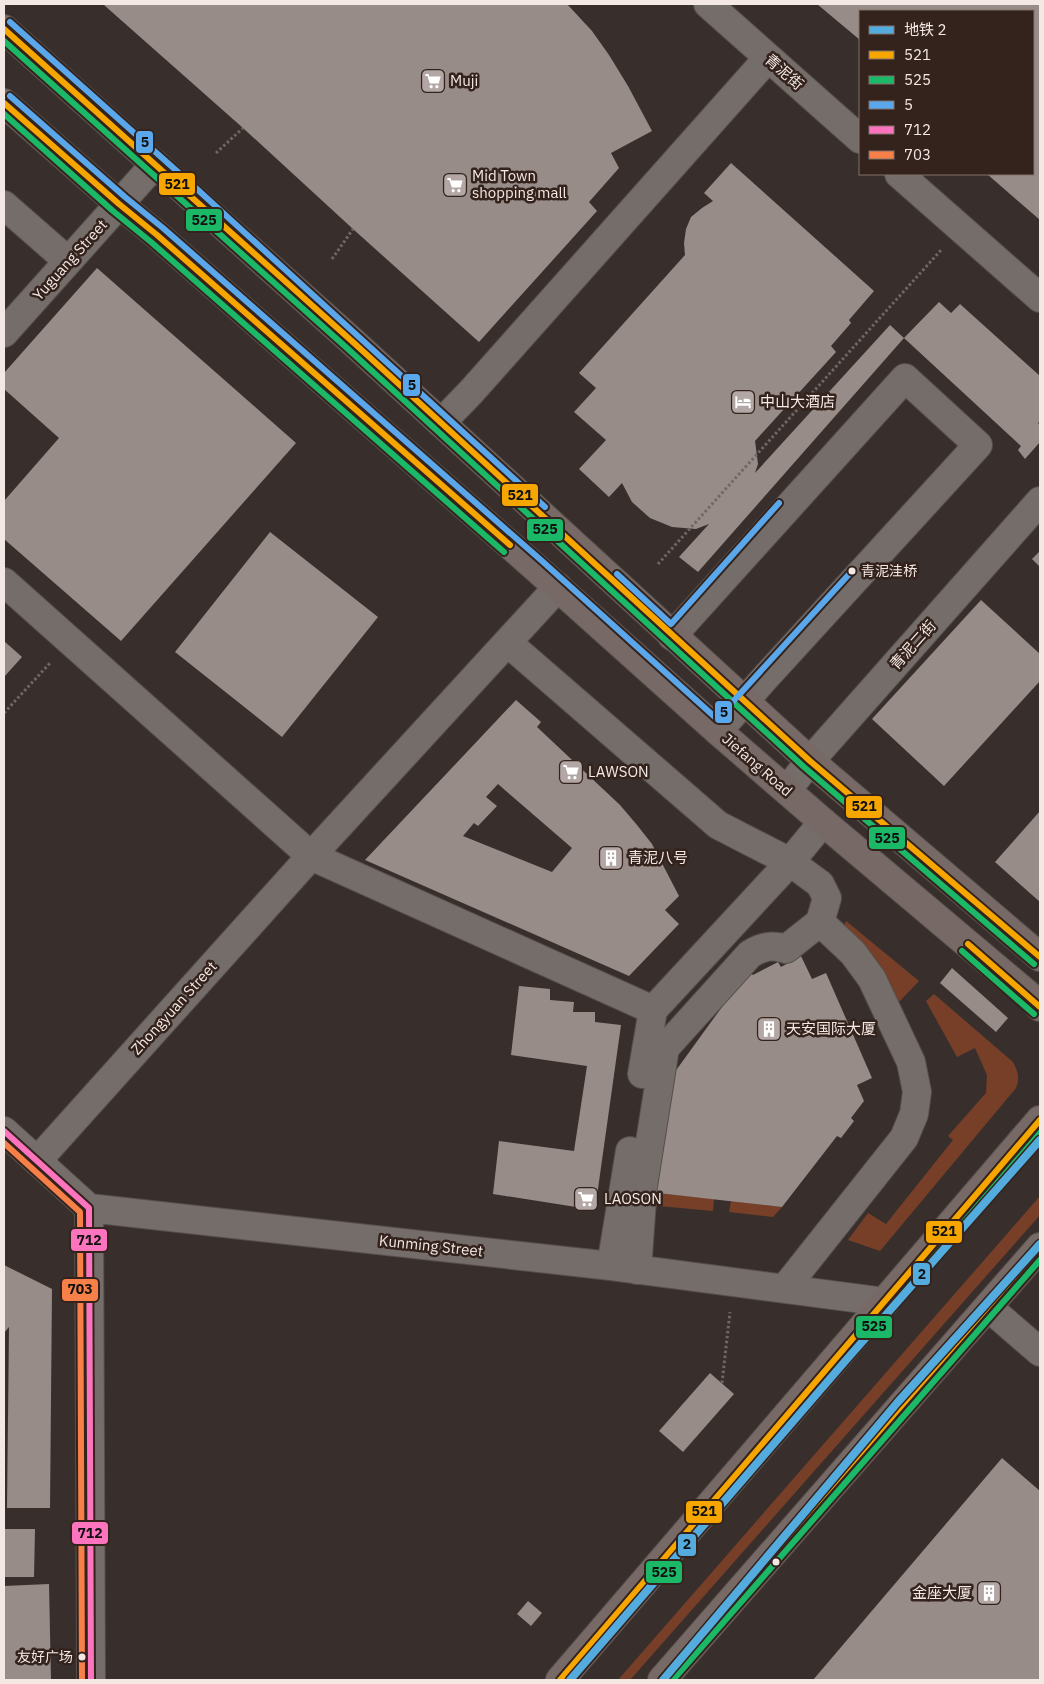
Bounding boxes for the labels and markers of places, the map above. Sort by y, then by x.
supermarket icon: Muji [420,68,446,94]
place label: Muji [450,71,478,90]
place label: Mid Town shopping mall [472,166,567,202]
supermarket icon: Mid Town shopping mall [442,172,468,198]
hotel icon: 中山大酒店 [730,389,756,415]
place label: 中山大酒店 [760,392,835,411]
place label: 青泥洼桥 [861,562,917,580]
marker: 青泥洼桥 [847,566,857,576]
supermarket icon: LAWSON [558,759,584,785]
place label: LAWSON [588,762,649,781]
building icon: 青泥八号 [598,845,624,871]
place label: 青泥八号 [628,848,688,867]
building icon: 天安国际大厦 [756,1016,782,1042]
place label: 天安国际大厦 [786,1019,876,1038]
supermarket icon: LAOSON [573,1186,599,1212]
place label: LAOSON [604,1189,662,1208]
unlabelled marker [771,1557,781,1567]
building icon: 金座大厦 [976,1580,1002,1606]
place label: 金座大厦 [912,1583,972,1602]
place label: 友好广场 [17,1648,73,1666]
marker: 友好广场 [77,1652,87,1662]

